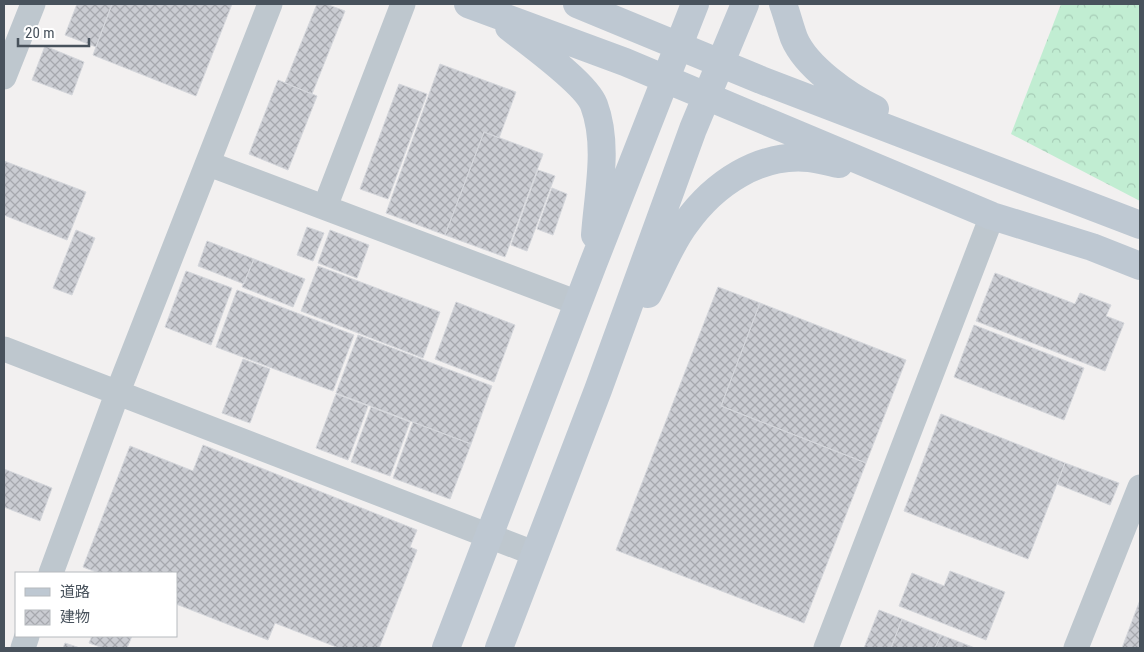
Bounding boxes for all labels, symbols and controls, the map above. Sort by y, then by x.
scale bar [18,15,89,47]
text: 20 m [25,24,55,42]
legend [15,572,178,637]
text: 道路 [60,583,90,601]
text: 建物 [60,608,90,626]

